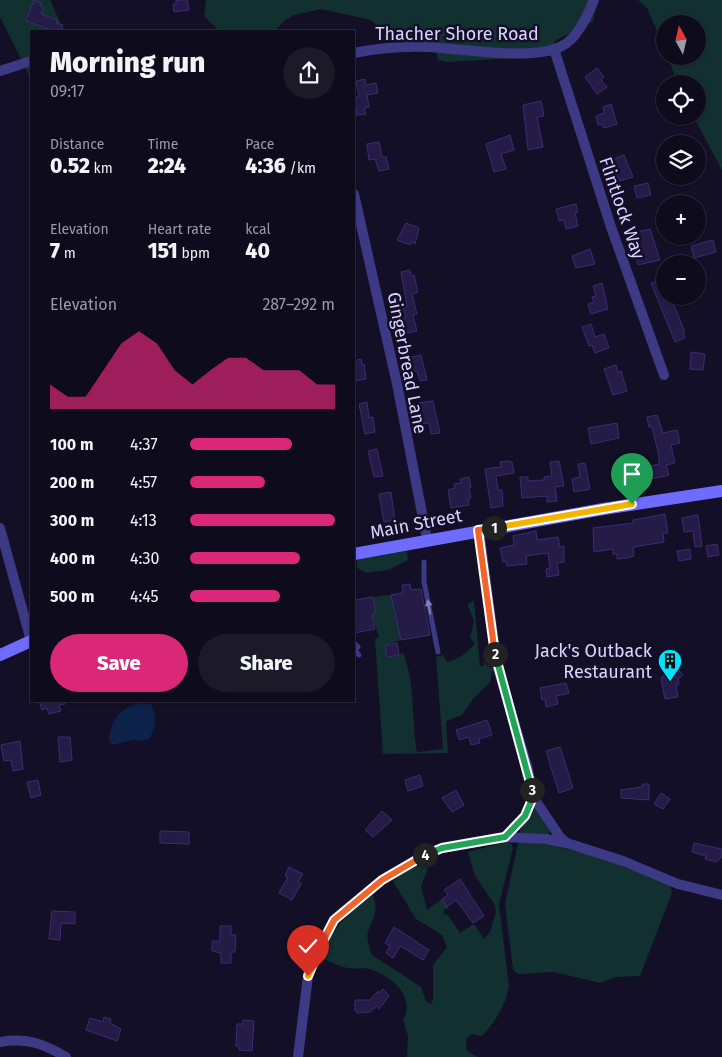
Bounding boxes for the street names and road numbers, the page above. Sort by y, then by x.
street label: Thacher Shore Road [375,23,539,45]
street label: Flintlock Way [594,154,650,262]
street label: Gingerbread Lane [382,290,432,436]
street label: Main Street [368,504,464,544]

